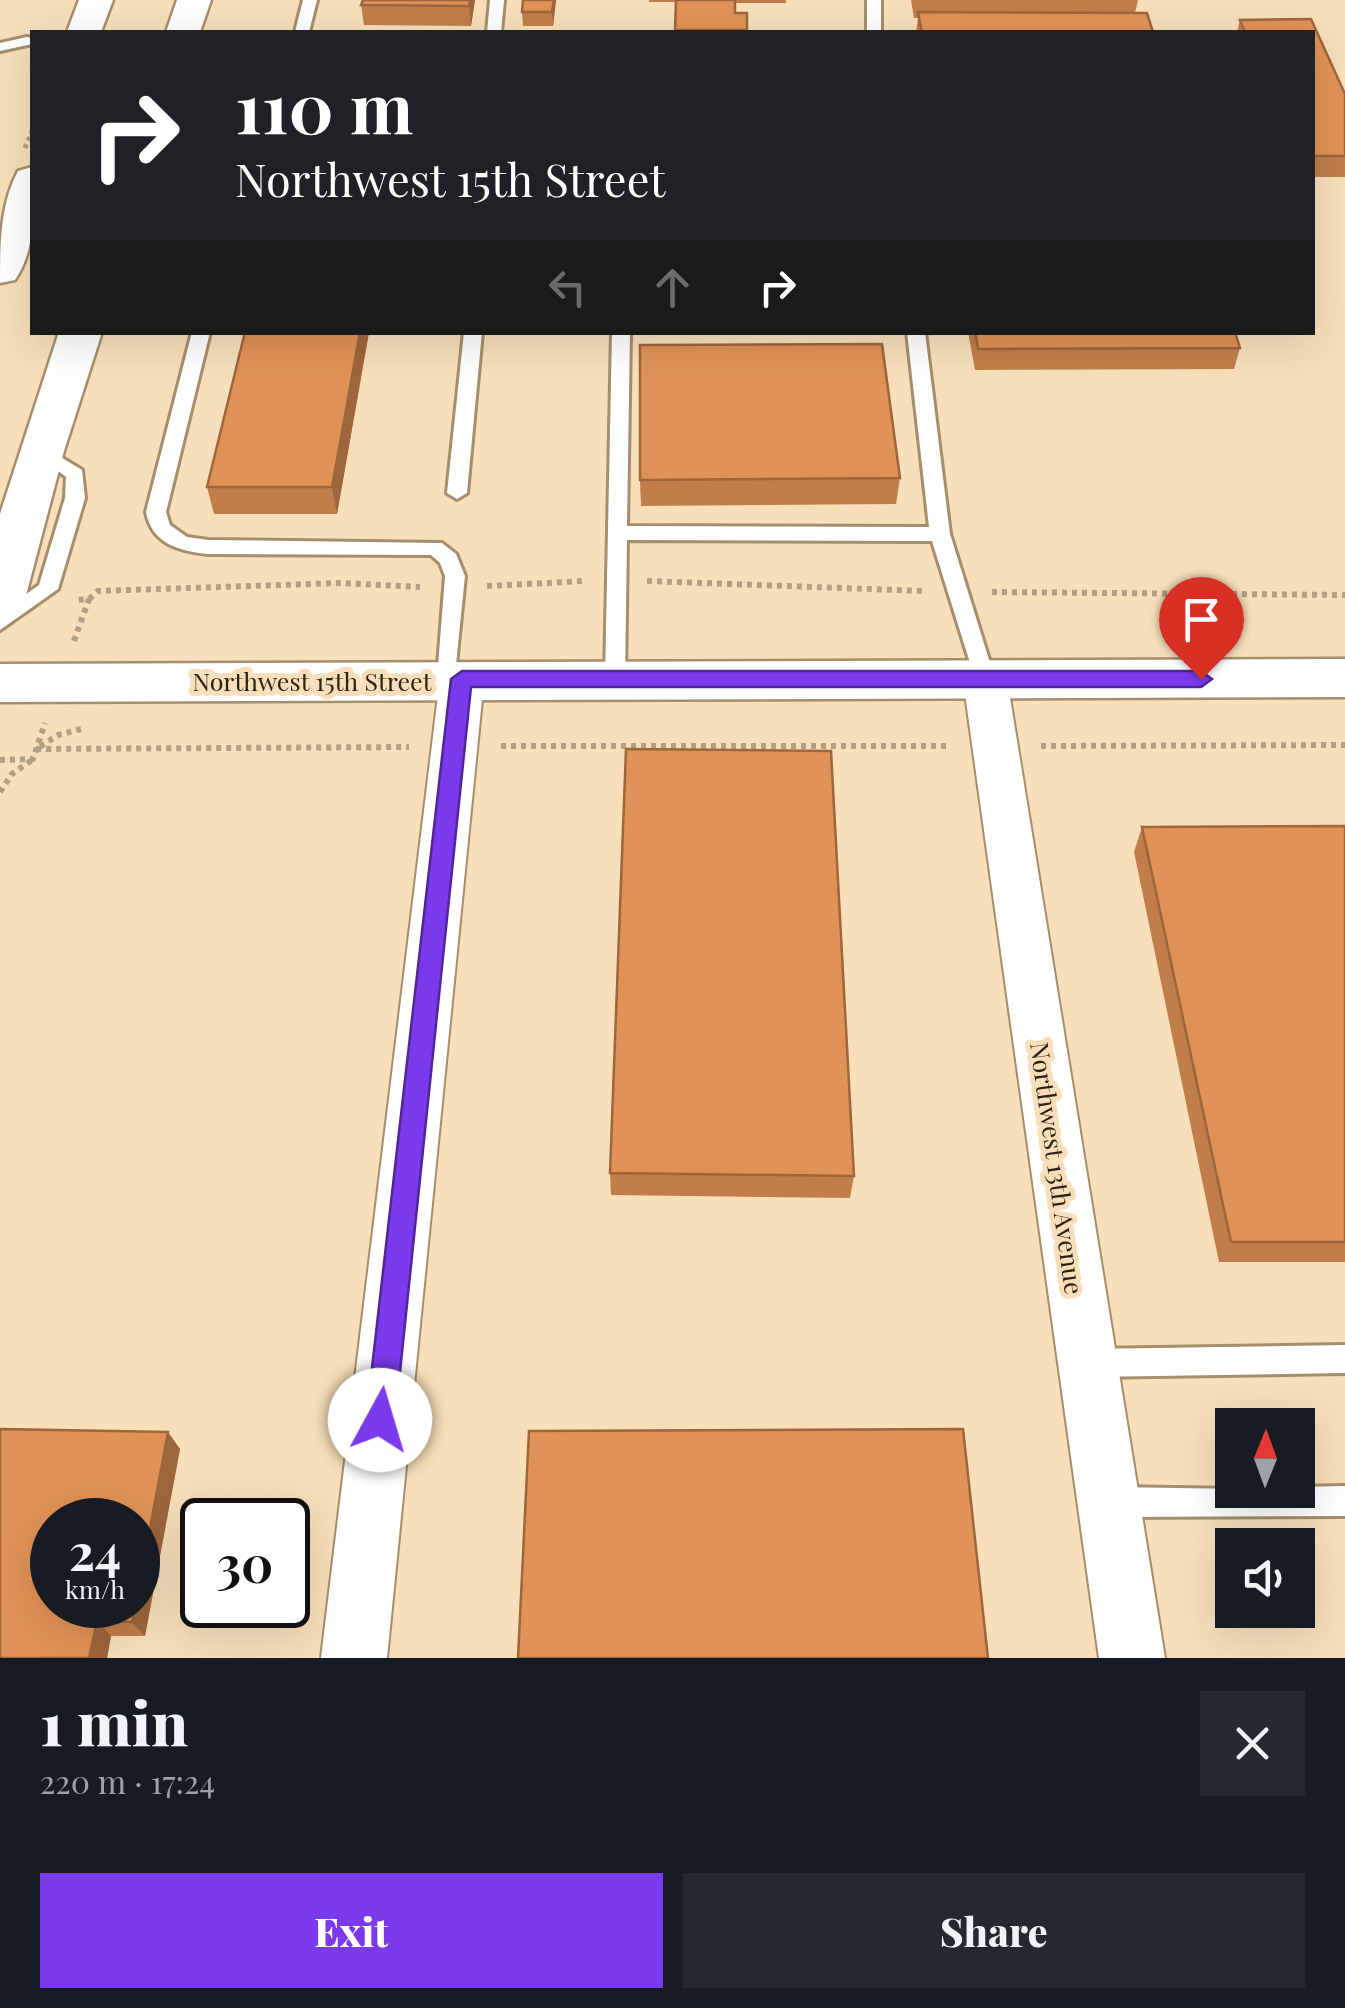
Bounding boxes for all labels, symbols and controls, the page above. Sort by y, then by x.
text: 110 m [235,58,413,152]
icon: right [70,70,200,200]
text: Northwest 15th Street [235,148,665,208]
icon: left [540,260,595,315]
icon: ahead [645,260,700,315]
icon: right [750,260,805,315]
pin [1159,577,1244,680]
icon: arrive [1174,592,1229,647]
street label: Northwest 15th Street [192,664,433,697]
street label: Northwest 13th Avenue [1024,1040,1092,1296]
position arrow [328,1368,432,1472]
north arrow [1215,1408,1315,1508]
map controls [1215,1408,1315,1628]
speed limit sign: 30 [180,1498,310,1628]
text: 24 [69,1517,121,1584]
button: sound [1215,1528,1315,1628]
text: km/h [65,1572,125,1605]
text: 1 min [40,1681,188,1761]
button: close [1200,1691,1305,1796]
text: 220 m · 17:24 [40,1759,215,1802]
button: Exit [40,1873,663,1988]
button: Share [683,1873,1305,1988]

